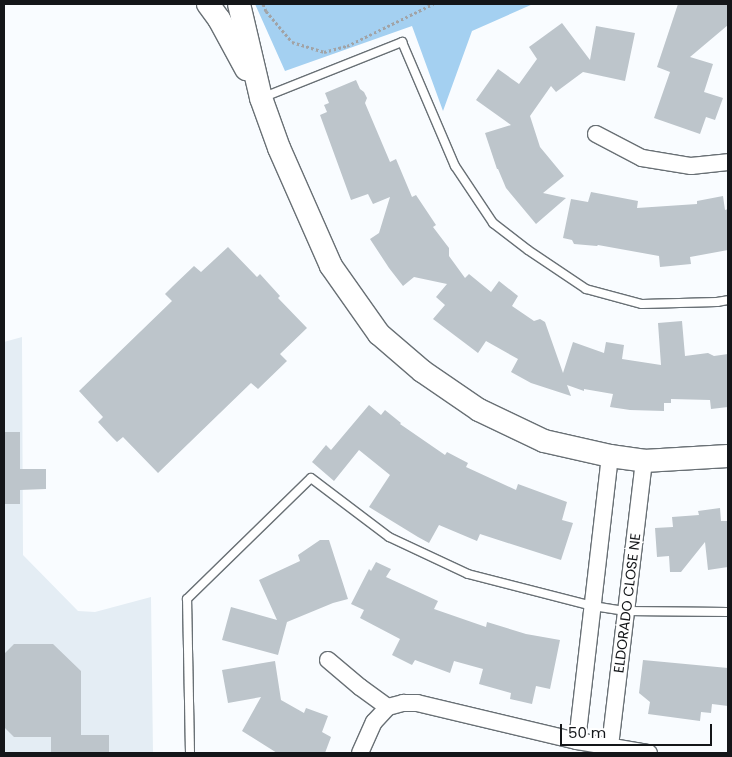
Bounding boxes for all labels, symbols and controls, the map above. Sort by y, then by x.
street label: ELDORADO CLOSE NE [610,532,644,674]
scale bar [562,714,714,746]
text: 50 m [568,722,606,743]

